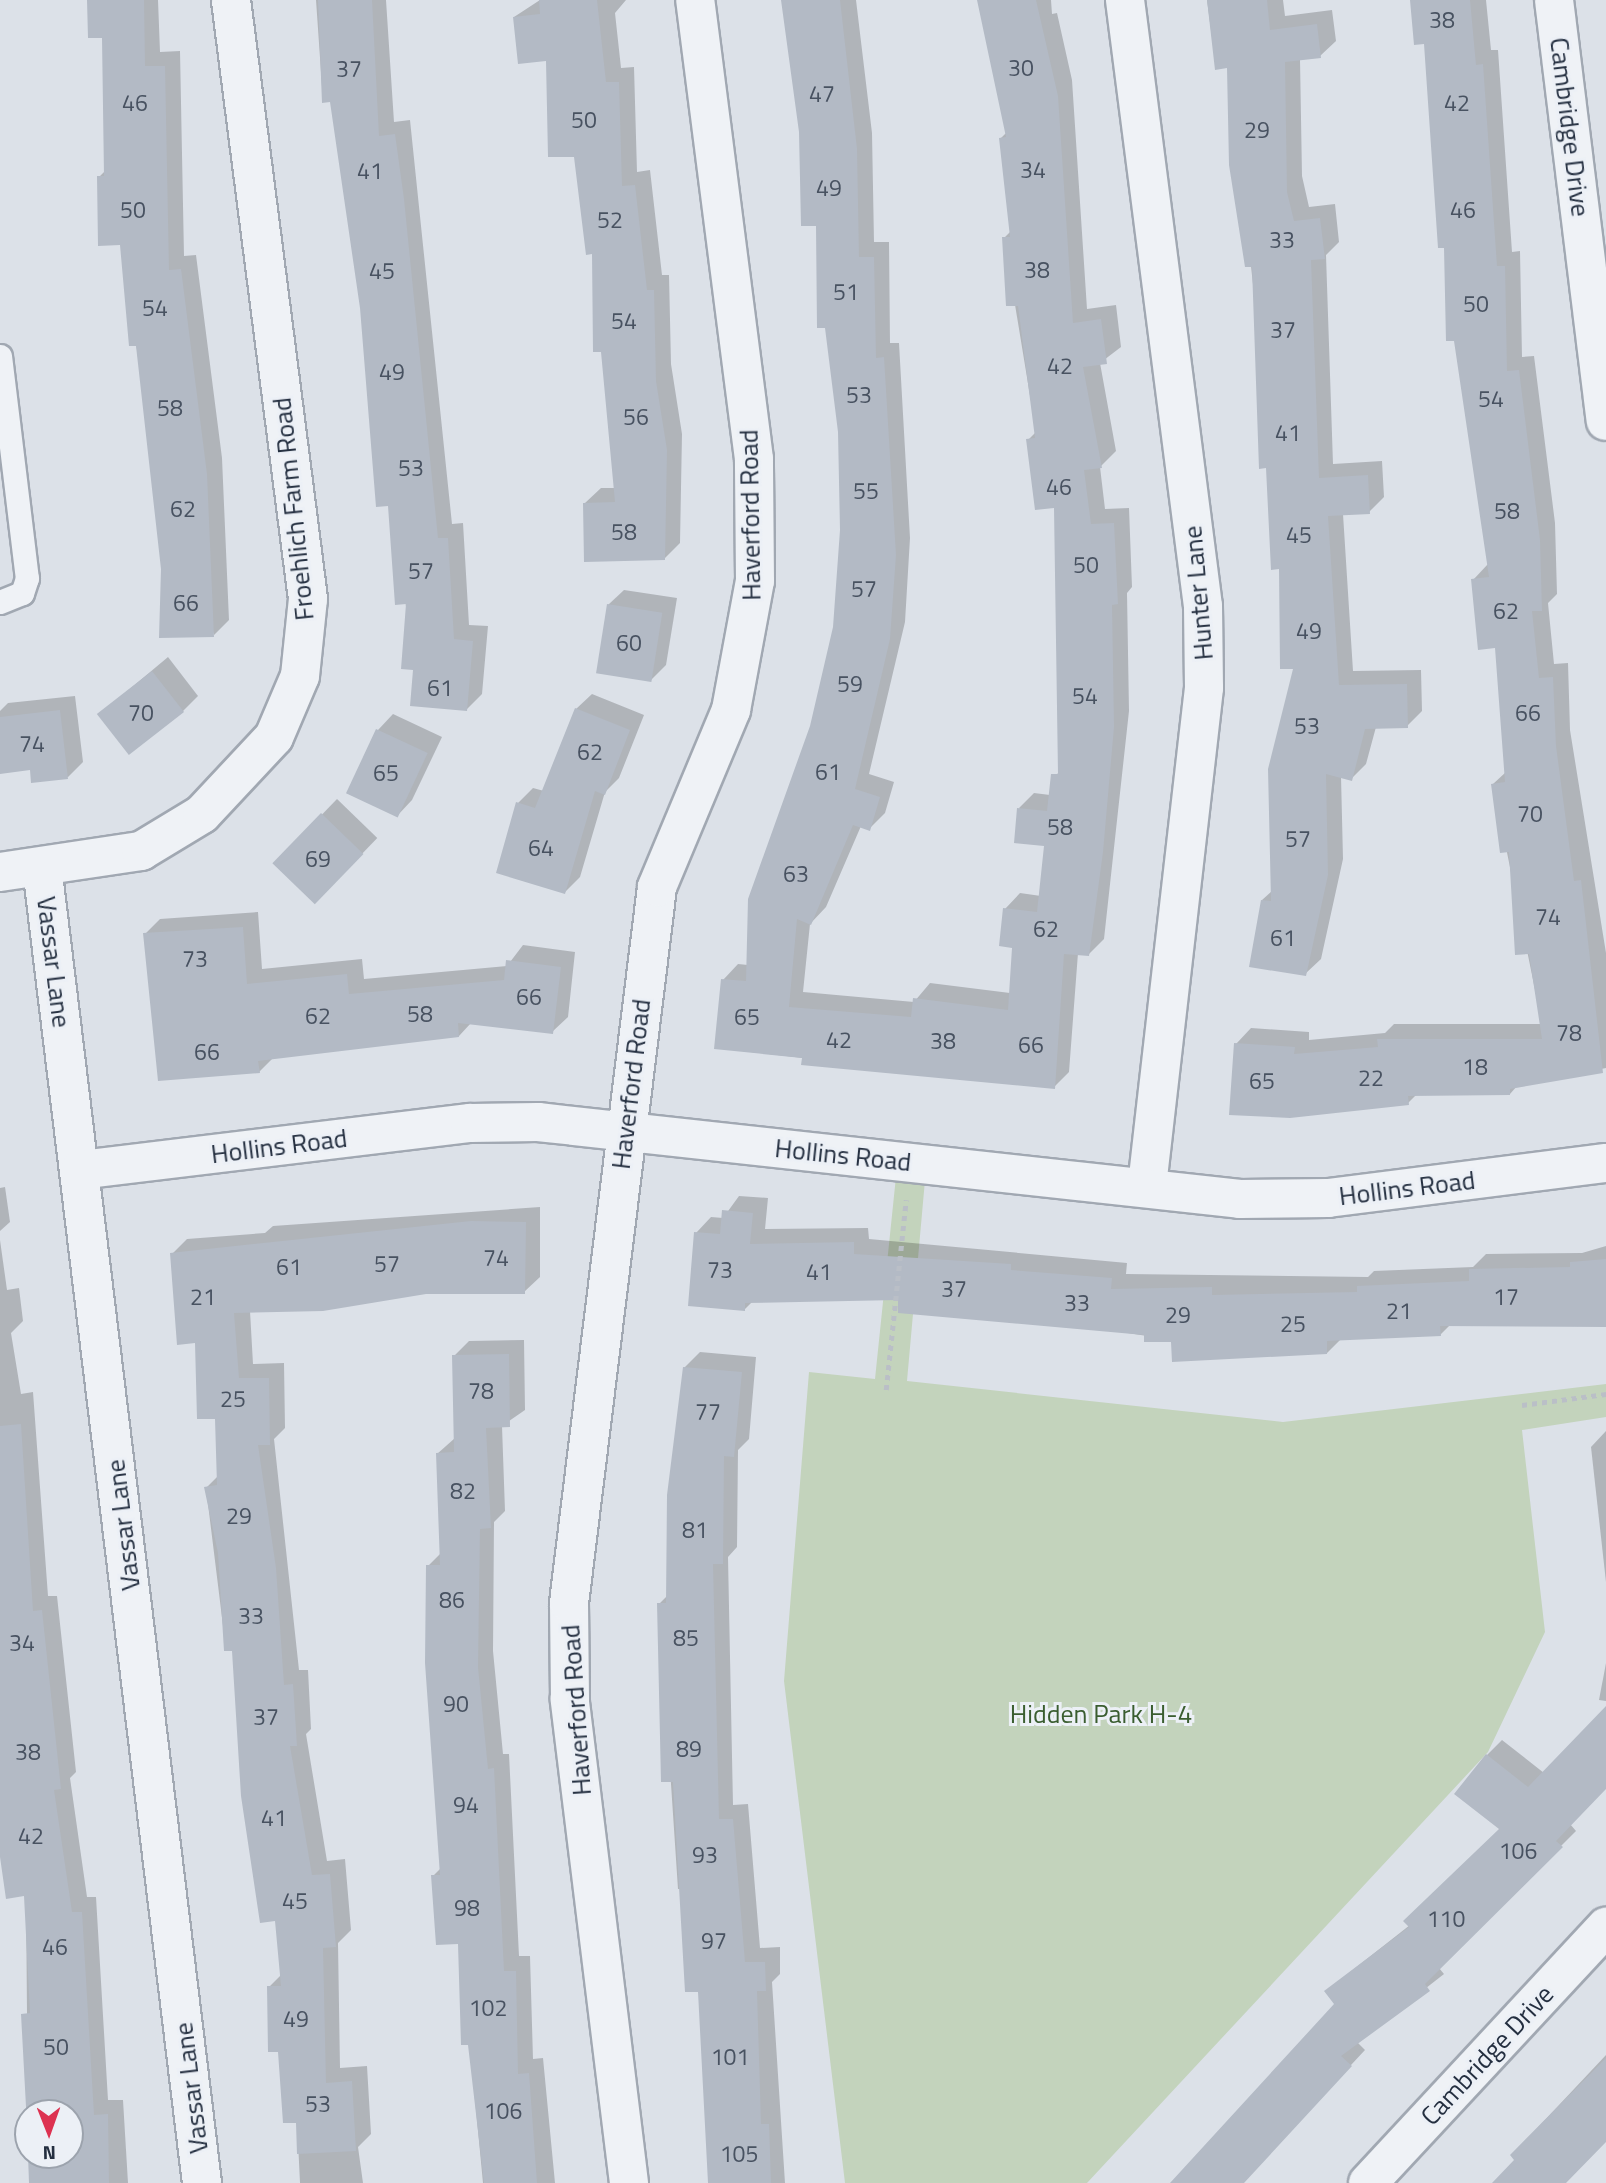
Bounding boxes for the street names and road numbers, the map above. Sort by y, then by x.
street label: Cambridge Drive [1544,36,1596,218]
street label: Froehlich Farm Road [266,396,320,622]
street label: Haverford Road [733,429,767,601]
street label: Hunter Lane [1177,525,1219,661]
street label: Vassar Lane [30,895,78,1029]
street label: Haverford Road [605,997,657,1171]
street label: Hollins Road [209,1122,349,1170]
street label: Hollins Road [773,1132,913,1178]
street label: Hollins Road [1337,1164,1477,1212]
street label: Vassar Lane [99,1458,147,1592]
street label: Haverford Road [554,1623,598,1797]
street label: Cambridge Drive [1414,1979,1560,2131]
street label: Vassar Lane [167,2021,215,2155]

